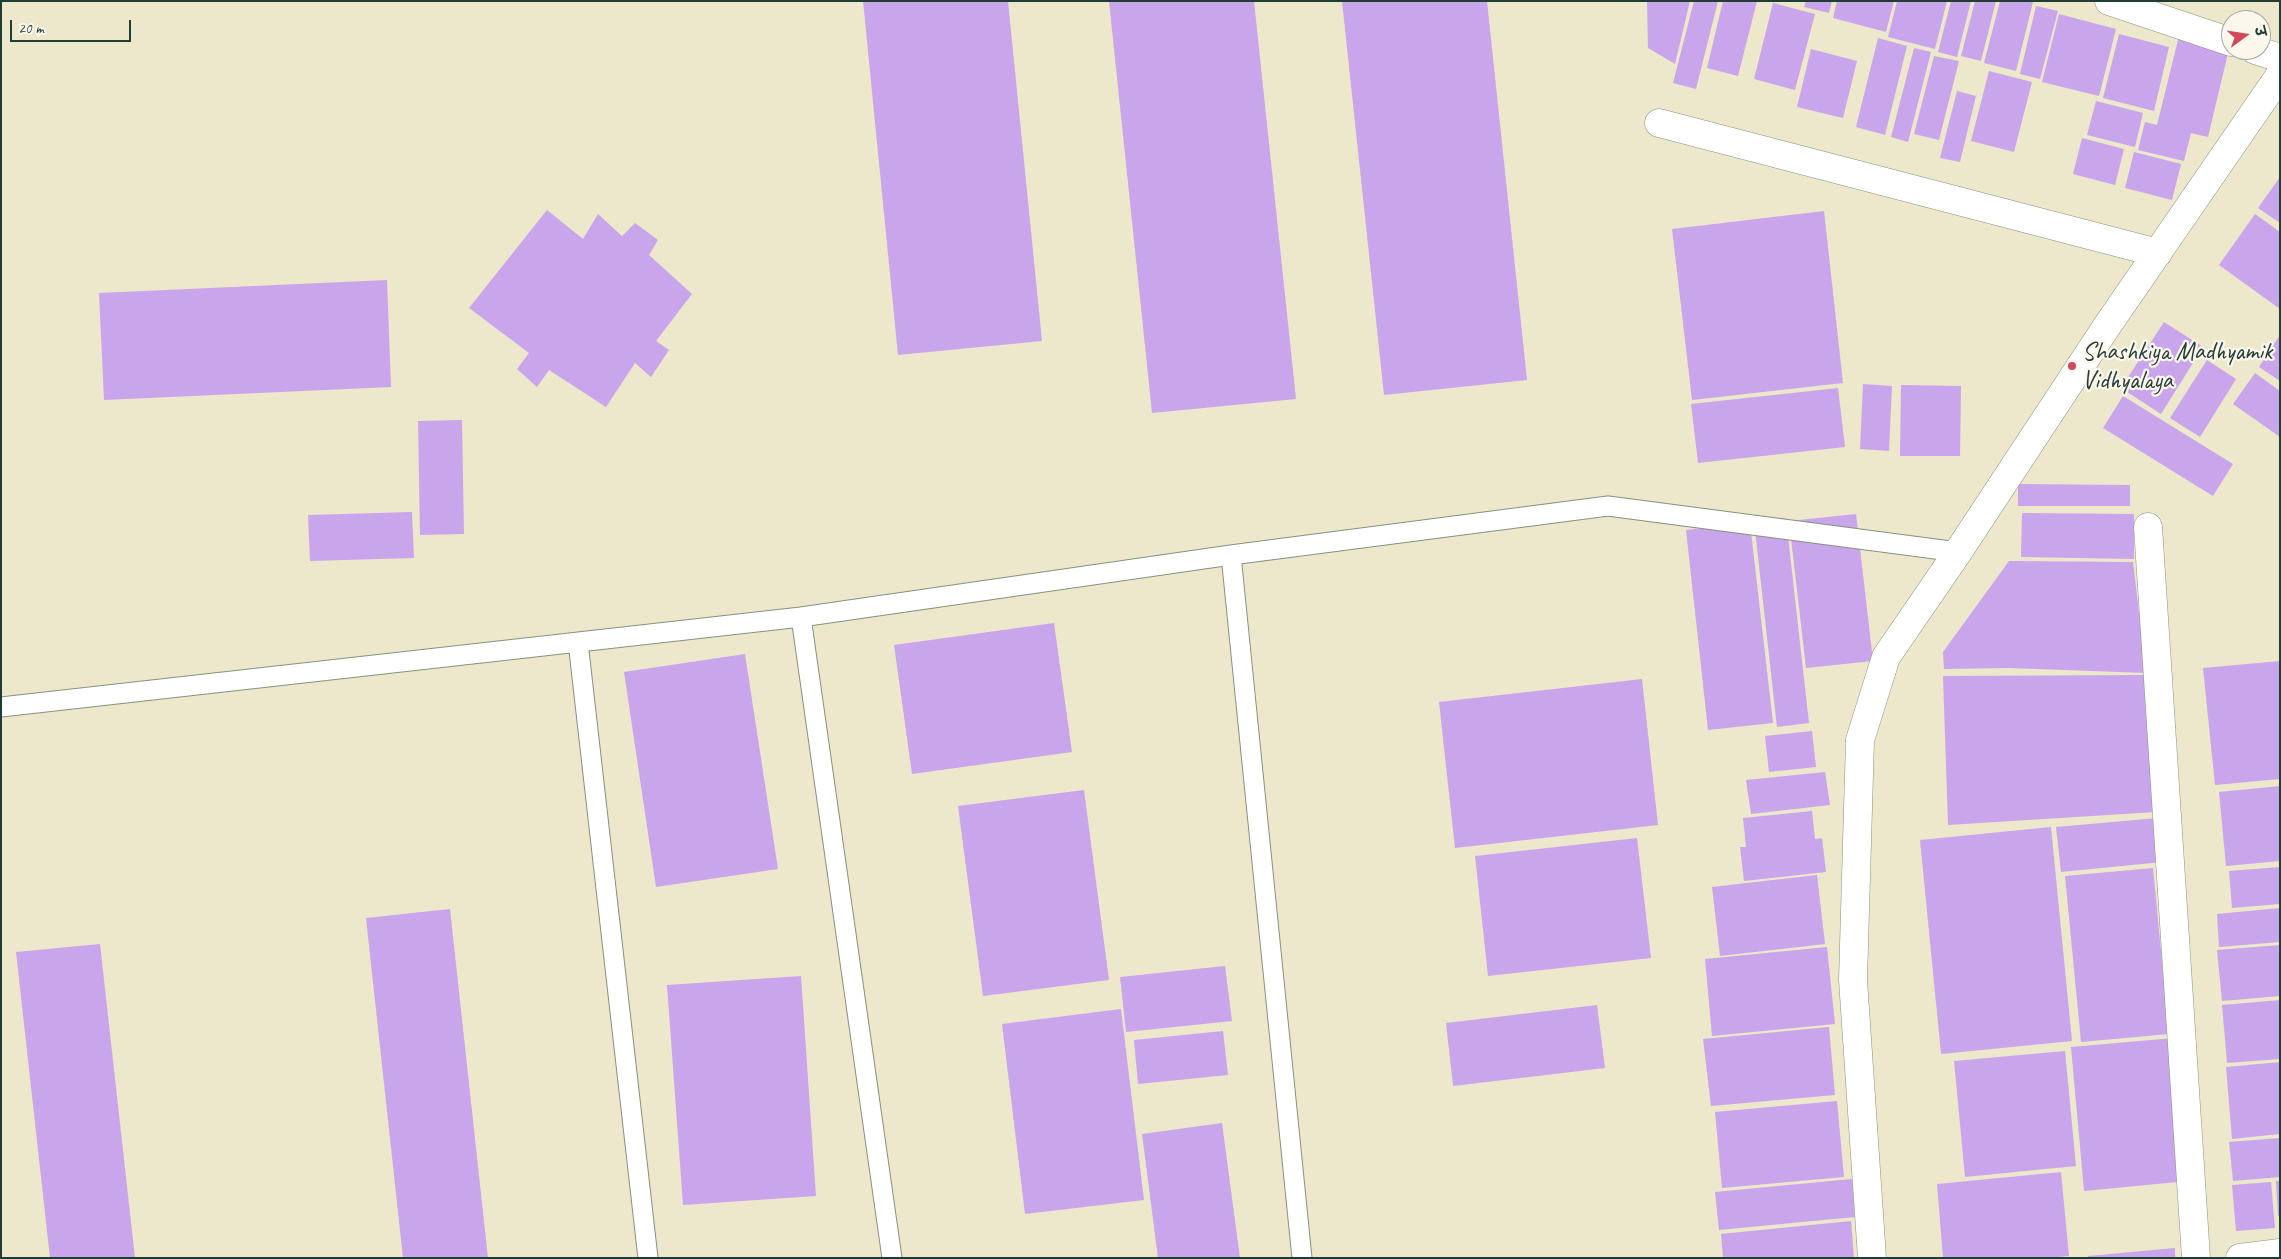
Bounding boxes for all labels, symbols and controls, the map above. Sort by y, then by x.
scale bar [12,10,134,42]
north arrow [2221,10,2271,60]
text: 20 m [18,19,44,38]
text: उ [2251,25,2269,38]
place label: Shashkiya Madhyamik Vidhyalaya [2082,337,2272,396]
marker: Shashkiya Madhyamik Vidhyalaya [2066,360,2078,372]

